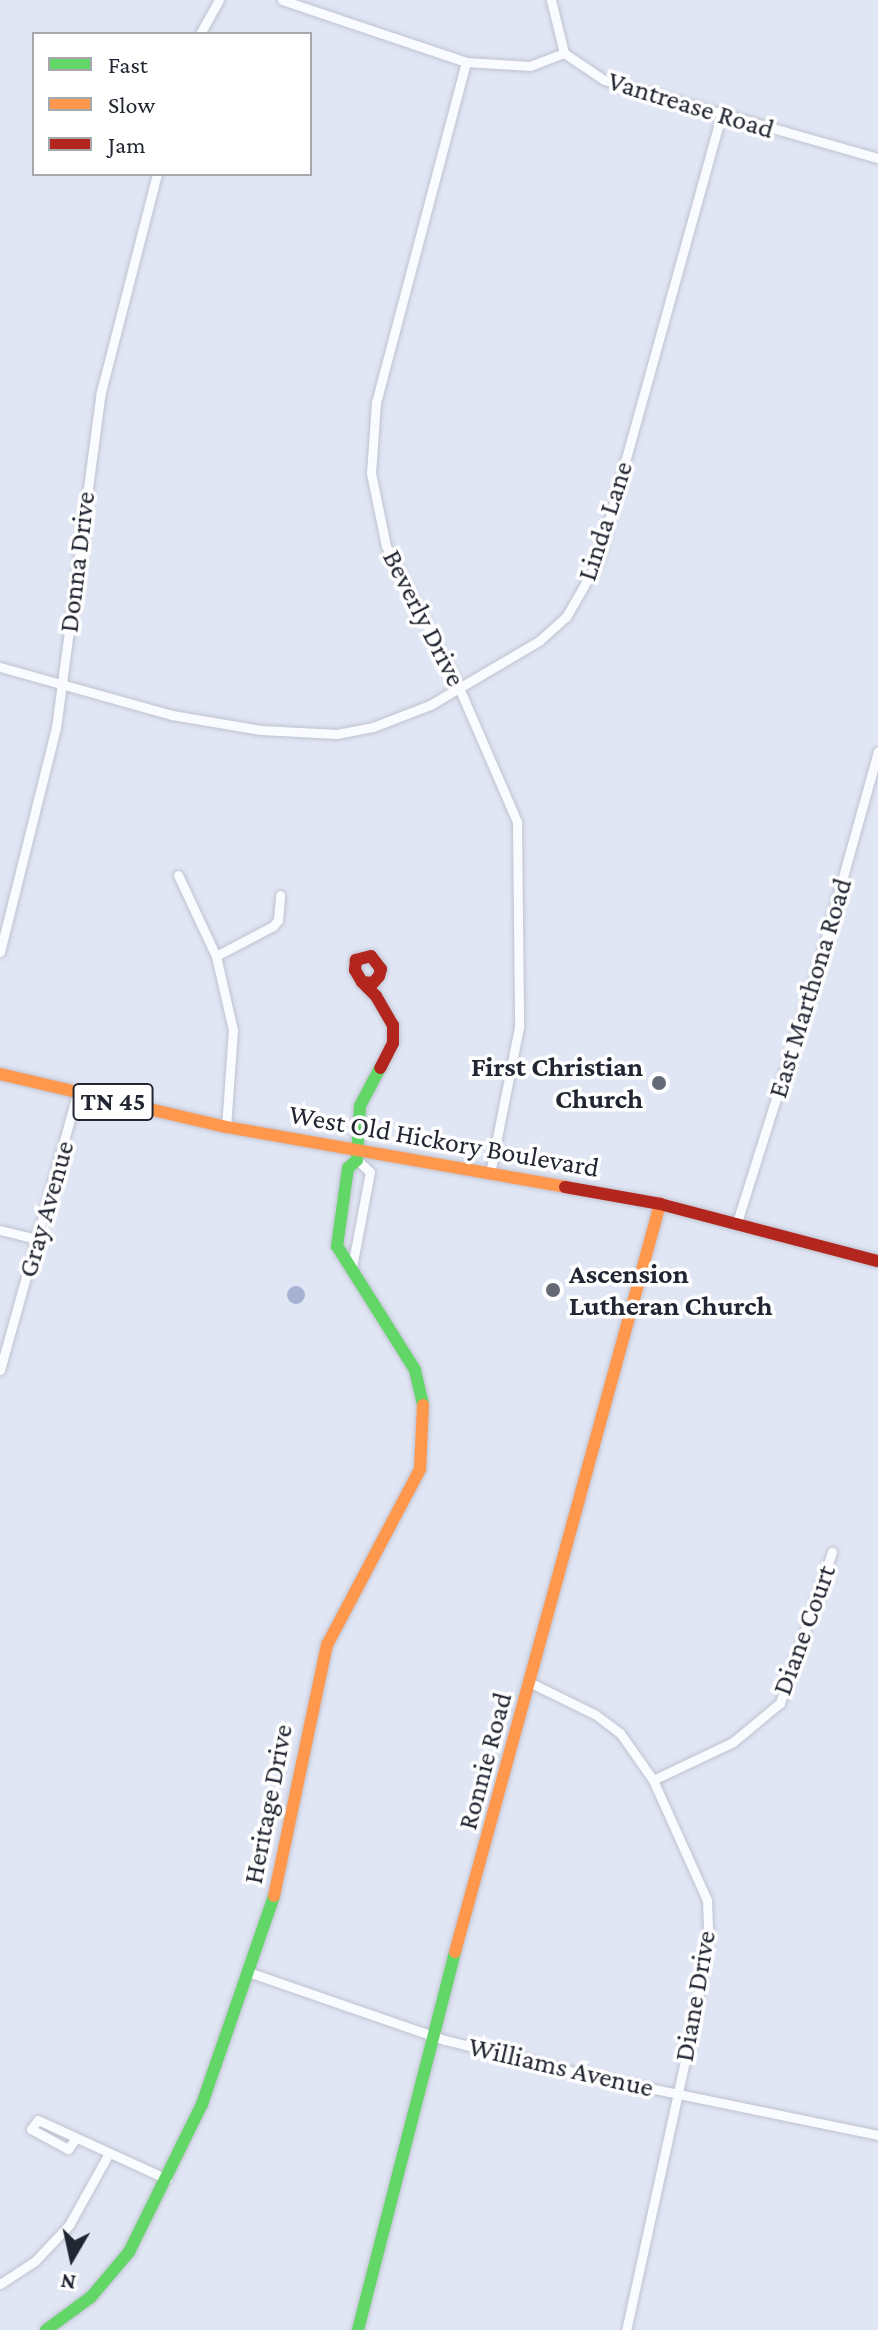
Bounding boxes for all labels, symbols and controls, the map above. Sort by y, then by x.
legend [32,32,312,176]
text: Fast [108,51,148,78]
street label: Vantrease Road [604,64,778,146]
text: Slow [108,91,155,118]
text: Jam [108,131,146,158]
street label: Linda Lane [570,457,640,585]
street label: Donna Drive [52,490,102,634]
street label: Beverly Drive [375,544,473,692]
street label: East Marthona Road [761,874,859,1102]
place label: First Christian Church [471,1050,643,1116]
marker: First Christian Church [650,1074,668,1092]
road number: TN 45 [71,1080,155,1124]
street label: West Old Hickory Boulevard [286,1097,602,1185]
street label: Gray Avenue [10,1137,82,1281]
place label: Ascension Lutheran Church [569,1257,773,1323]
marker: Ascension Lutheran Church [544,1281,562,1299]
street label: Diane Court [765,1560,843,1700]
street label: Ronnie Road [451,1689,519,1833]
street label: Heritage Drive [236,1721,300,1887]
street label: Diane Drive [667,1928,723,2064]
street label: Williams Avenue [465,2029,657,2105]
north arrow [32,2218,112,2298]
text: N [59,2269,78,2296]

